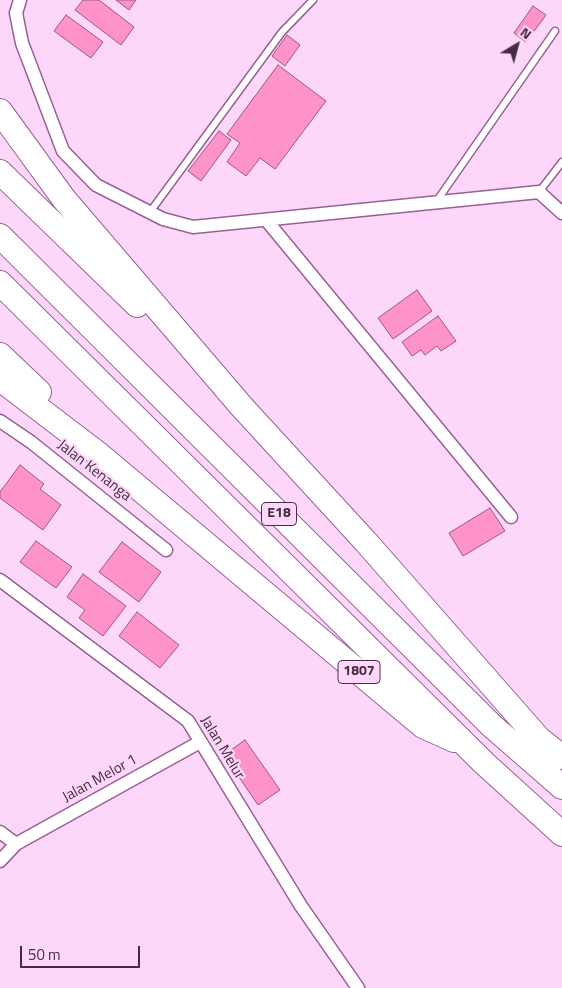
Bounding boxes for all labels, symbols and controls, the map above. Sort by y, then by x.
north arrow [492,20,542,70]
text: N [516,21,537,44]
street label: Jalan Kenanga [53,437,135,505]
road number: E18 [262,502,296,526]
road number: 1807 [338,660,380,684]
street label: Jalan Melur [196,713,248,783]
street label: Jalan Melor 1 [60,751,140,807]
scale bar [22,936,142,968]
text: 50 m [28,943,61,966]

